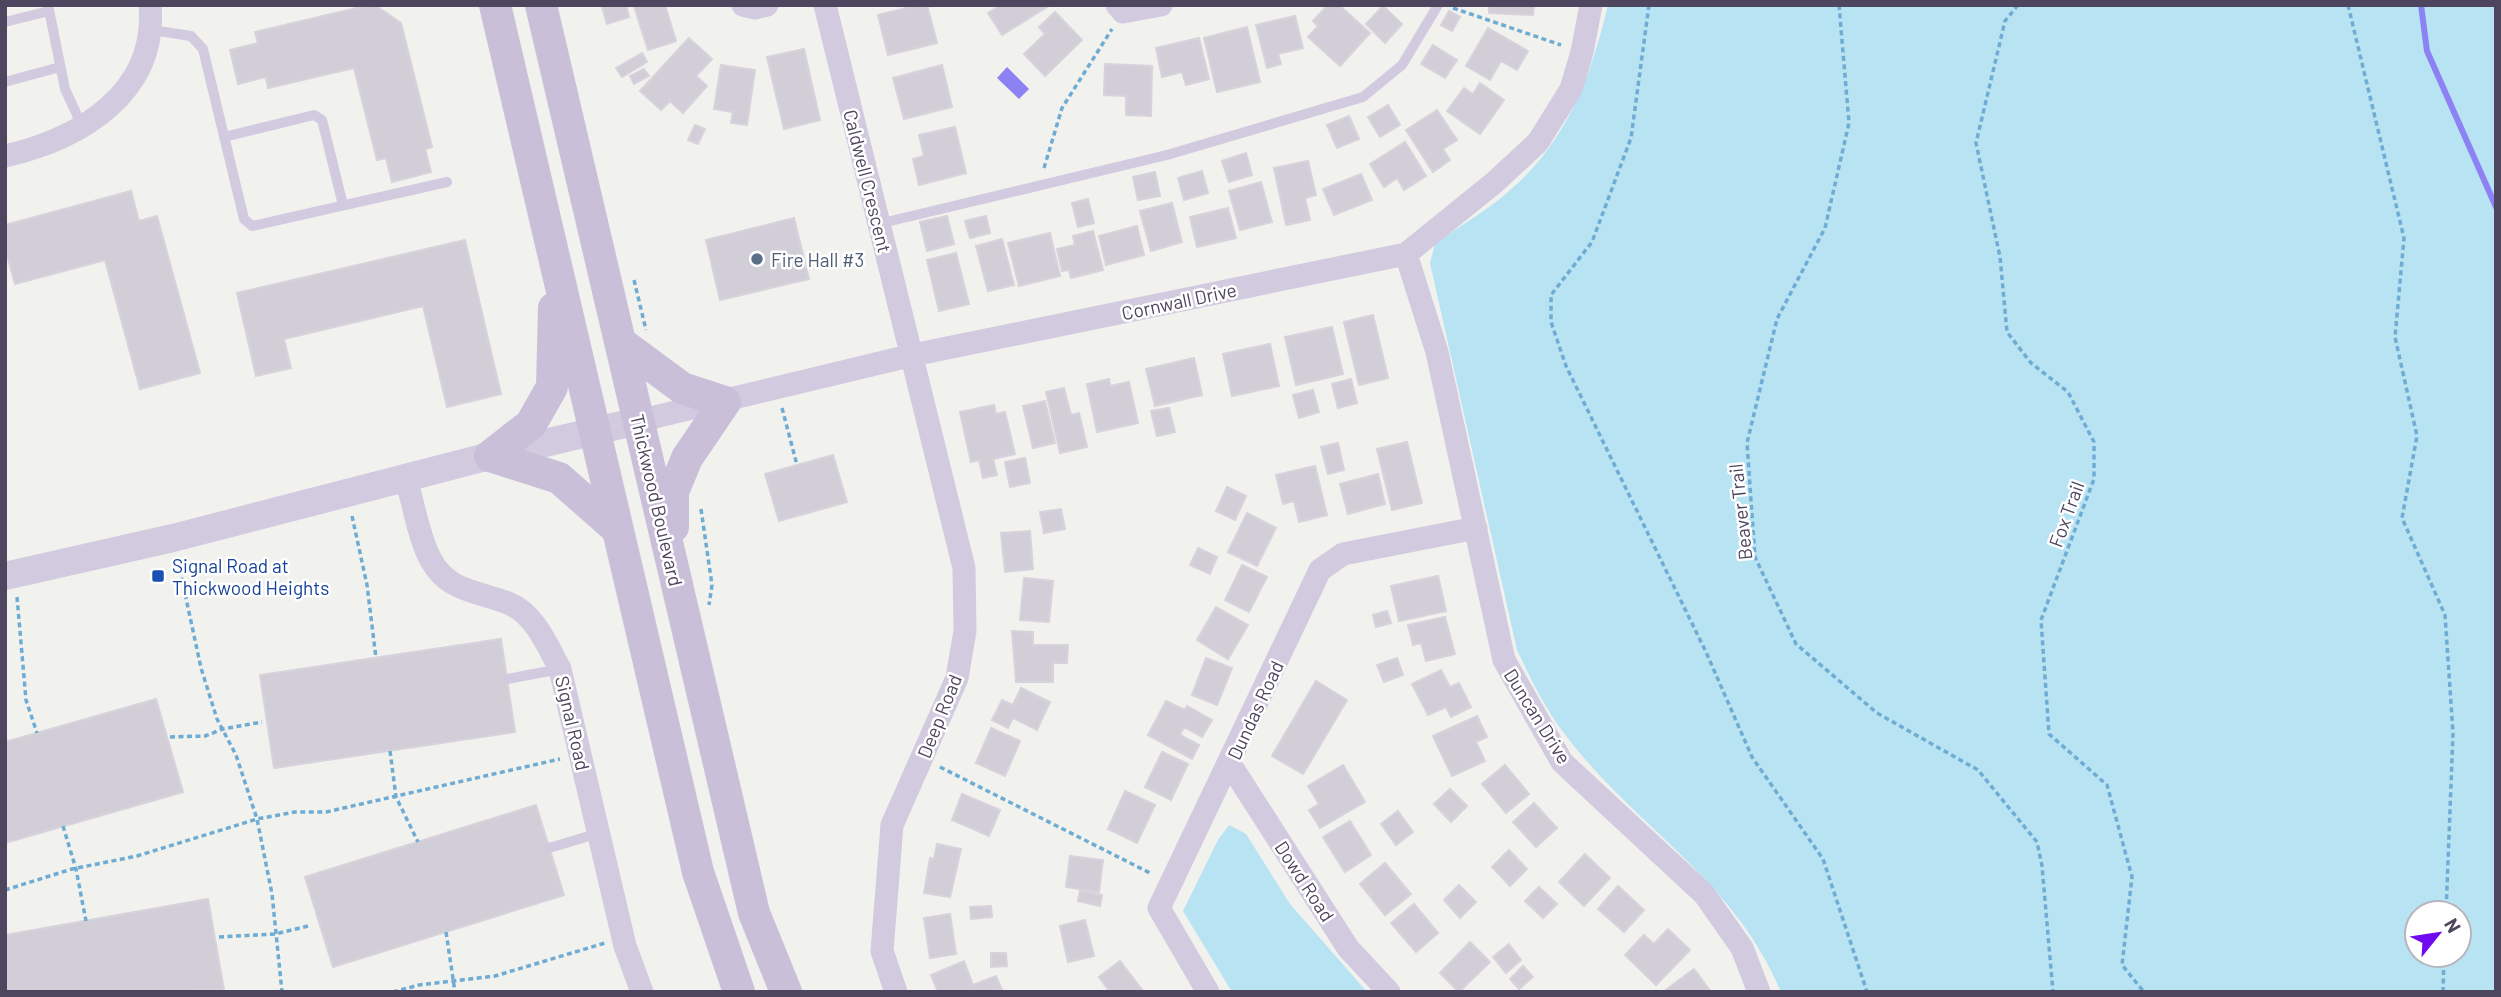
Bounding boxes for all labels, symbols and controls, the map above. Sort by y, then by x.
street label: Caldwell Crescent [839,107,897,255]
place label: Fire Hall #3 [771,248,864,271]
marker: Fire Hall #3 [749,251,765,267]
street label: Cornwall Drive [1119,278,1239,324]
street label: Thickwood Boulevard [626,412,688,588]
street label: Beaver Trail [1724,463,1756,561]
street label: Fox Trail [2043,478,2089,550]
place label: Signal Road at Thickwood Heights [172,554,329,599]
marker: Signal Road at Thickwood Heights [150,568,166,584]
street label: Dundas Road [1222,657,1288,763]
street label: Duncan Drive [1500,664,1576,768]
street label: Deep Road [912,671,966,761]
street label: Signal Road [551,674,595,772]
street label: Dowd Road [1270,836,1340,926]
north arrow [2403,899,2473,969]
text: N [2440,914,2466,936]

